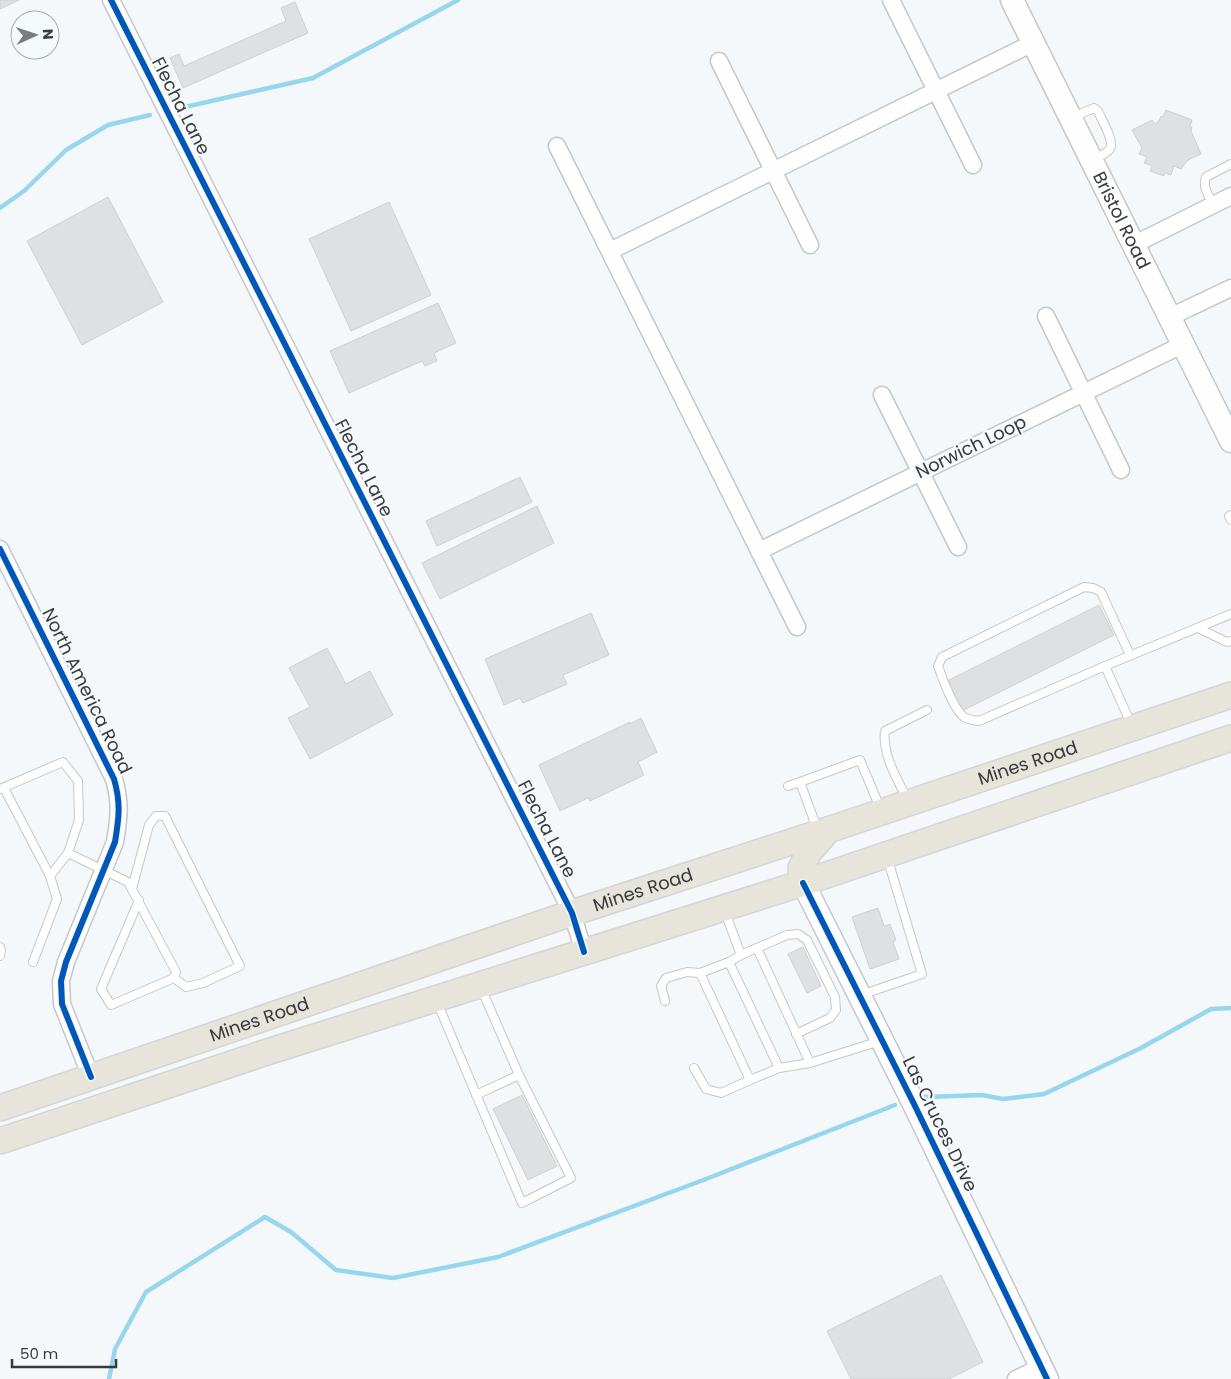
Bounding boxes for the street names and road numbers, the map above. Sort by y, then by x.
street label: Flecha Lane [146,53,217,159]
street label: Bristol Road [1087,167,1157,273]
street label: Norwich Loop [911,409,1030,484]
street label: Flecha Lane [329,415,400,521]
street label: North America Road [36,604,138,778]
street label: Mines Road [974,734,1081,791]
street label: Flecha Lane [512,776,583,882]
street label: Mines Road [590,862,696,917]
street label: Mines Road [206,991,312,1048]
street label: Las Cruces Drive [897,1052,984,1196]

